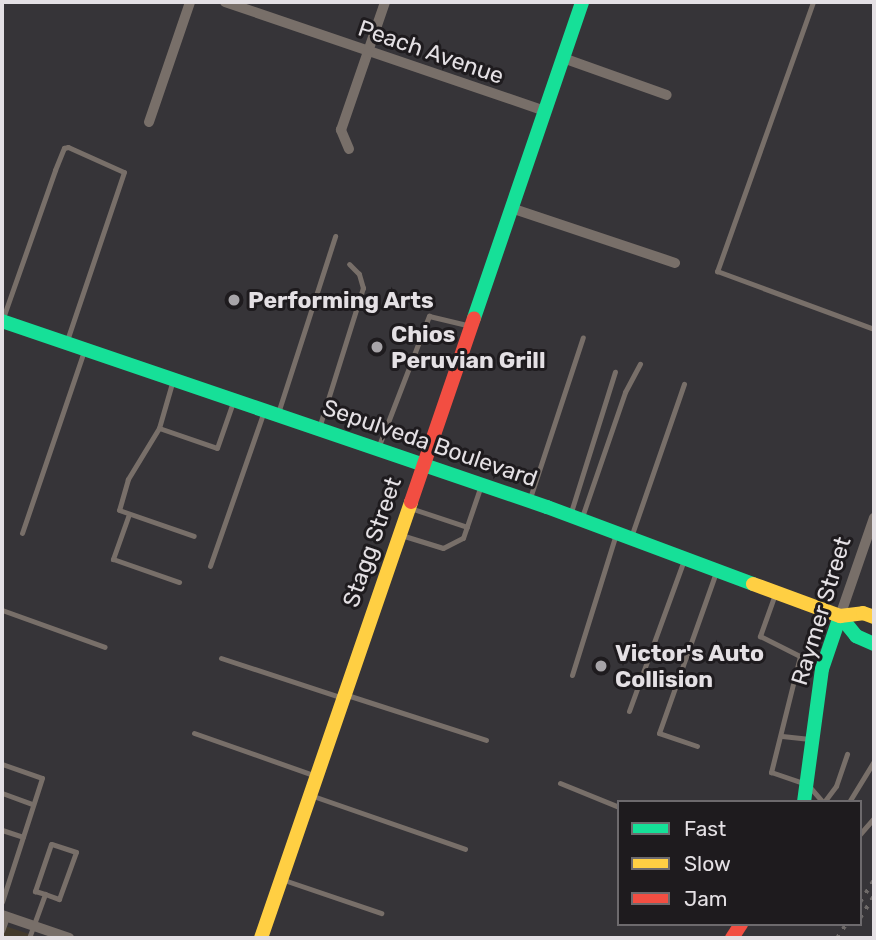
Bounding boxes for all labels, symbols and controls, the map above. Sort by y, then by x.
street label: Peach Avenue [354,14,508,90]
place label: Performing Arts [248,286,434,314]
marker: Performing Arts [226,292,242,308]
place label: Chios Peruvian Grill [391,320,546,374]
marker: Chios Peruvian Grill [369,339,385,355]
street label: Sepulveda Boulevard [319,393,541,493]
street label: Stagg Street [337,473,407,611]
street label: Raymer Street [785,533,857,689]
place label: Victor's Auto Collision [615,639,765,693]
marker: Victor's Auto Collision [593,658,609,674]
legend [617,800,862,926]
text: Fast [684,816,726,841]
text: Slow [684,851,731,876]
text: Jam [684,886,728,911]

